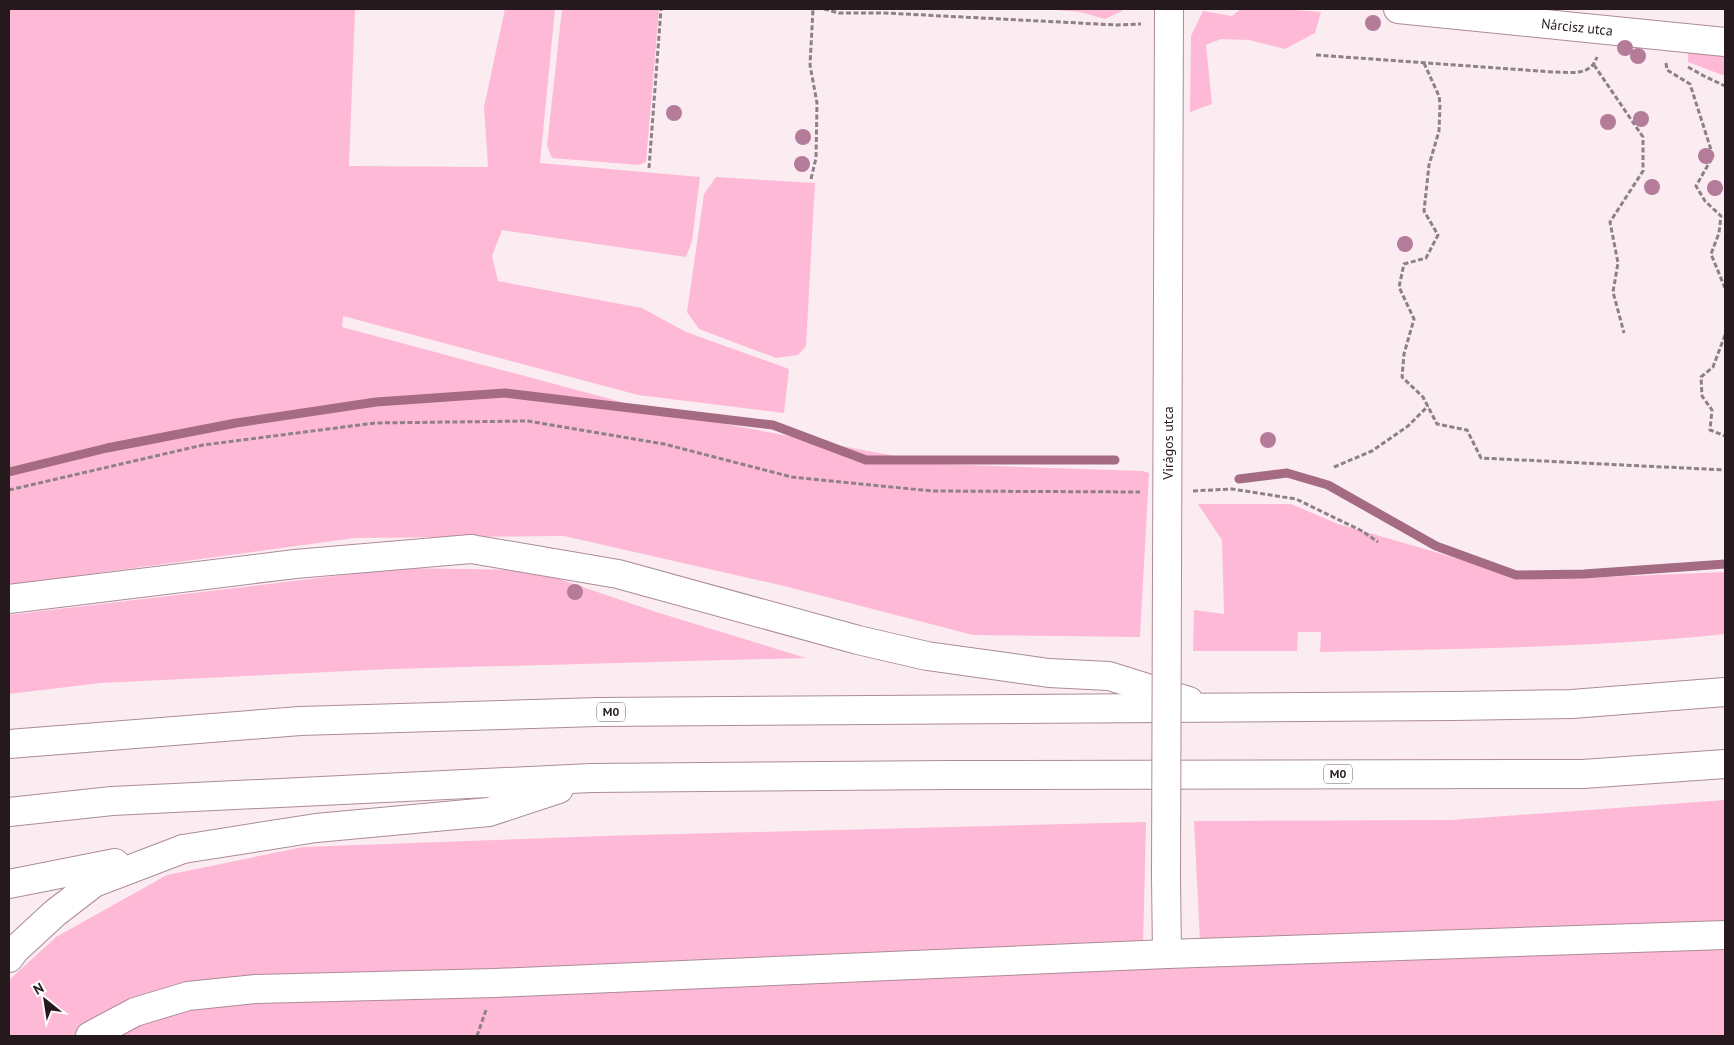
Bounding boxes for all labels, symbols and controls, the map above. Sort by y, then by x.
street label: Nárcisz utca [1540,14,1614,40]
street label: Virágos utca [1159,406,1177,481]
road number: M0 [597,702,625,722]
road number: M0 [1324,764,1352,784]
north arrow [20,975,70,1025]
text: N [30,979,47,999]

